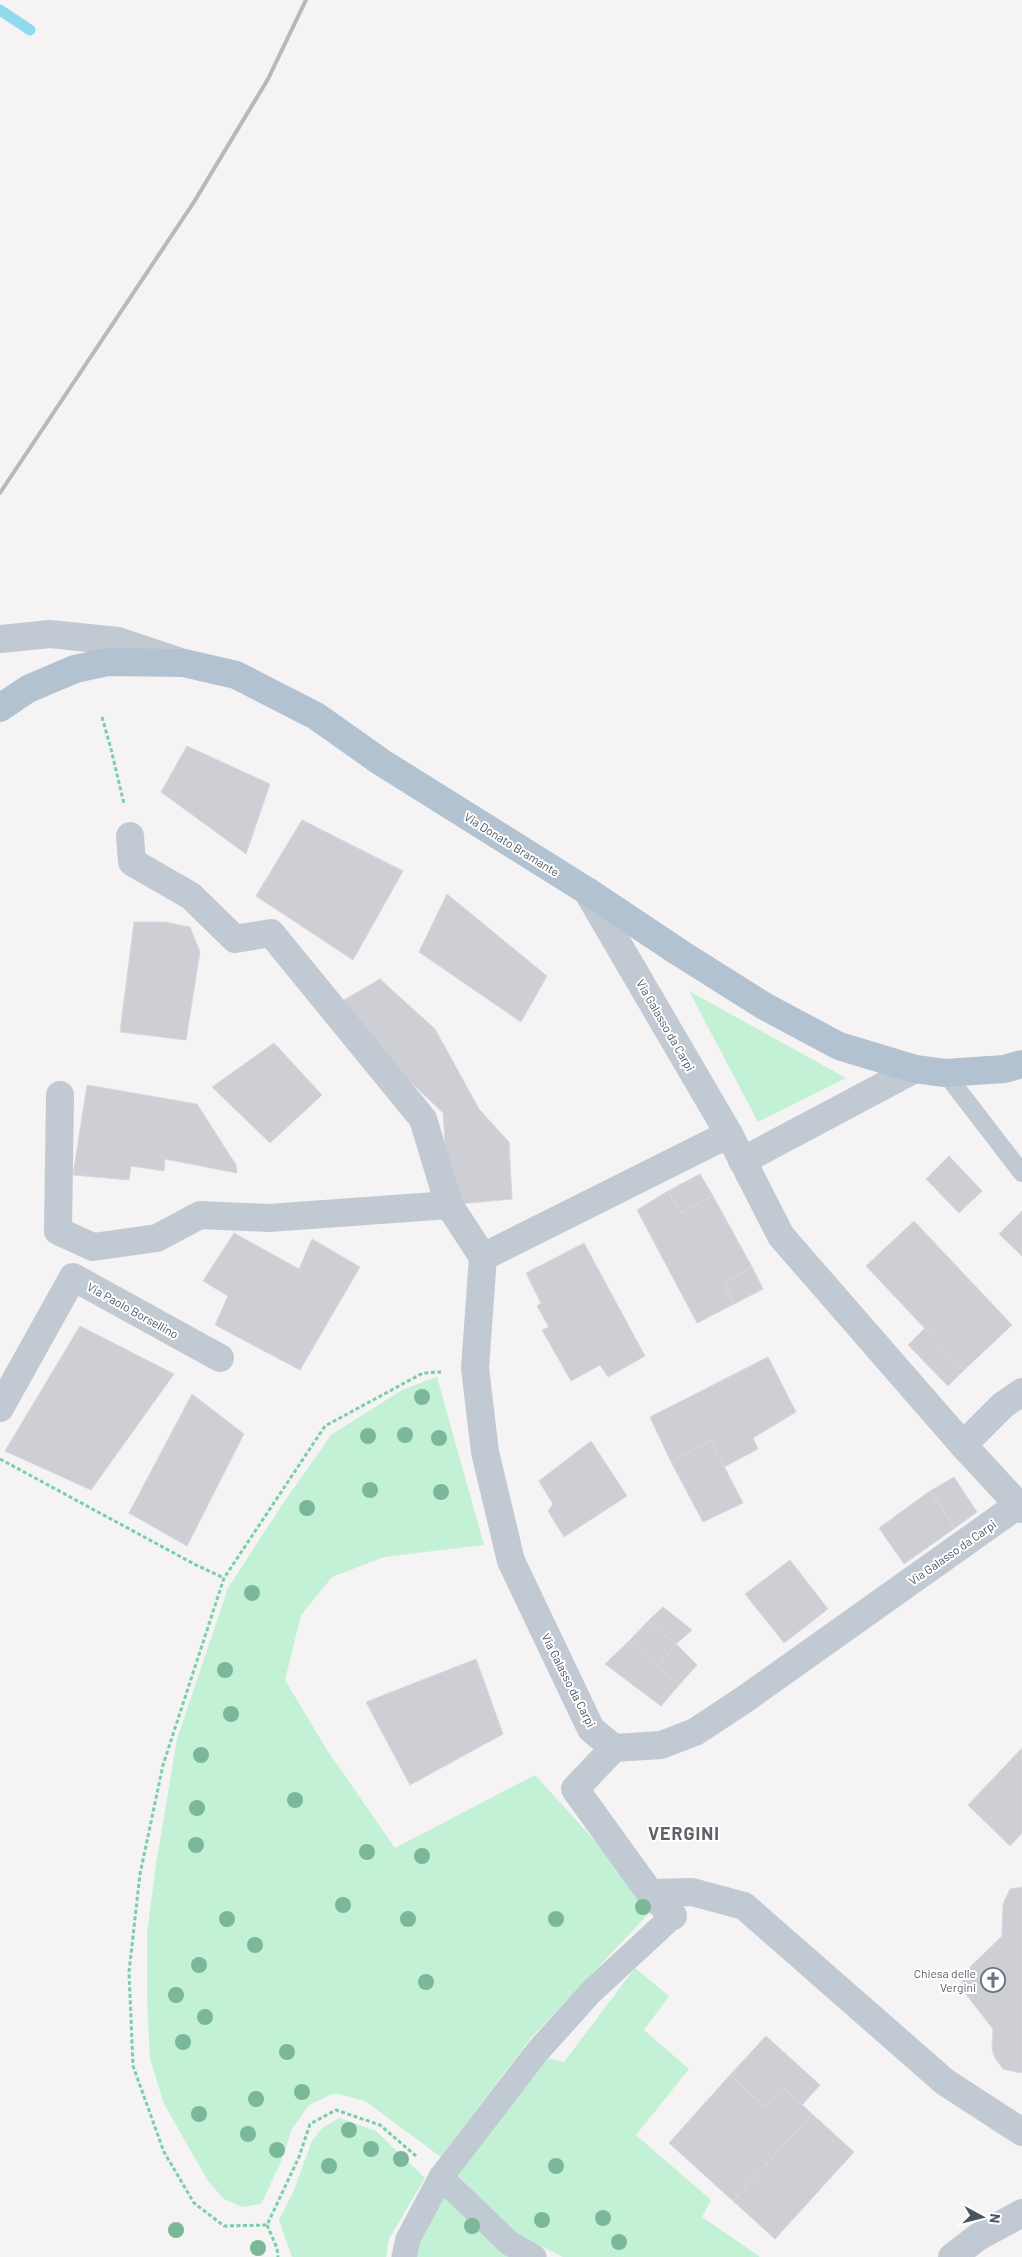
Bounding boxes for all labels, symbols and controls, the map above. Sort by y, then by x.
street label: Via Donato Bramante [462,809,562,879]
street label: Via Galasso da Carpi [634,977,698,1073]
street label: Via Paolo Borsellino [85,1279,181,1341]
street label: Via Galasso da Carpi [905,1517,999,1587]
street label: Via Galasso da Carpi [539,1631,599,1729]
district label: VERGINI [648,1822,720,1844]
place label: Chiesa delle Vergini [914,1966,976,1994]
church icon: Chiesa delle Vergini [980,1967,1006,1993]
north arrow [957,2192,1007,2242]
text: N [986,2213,1004,2224]

